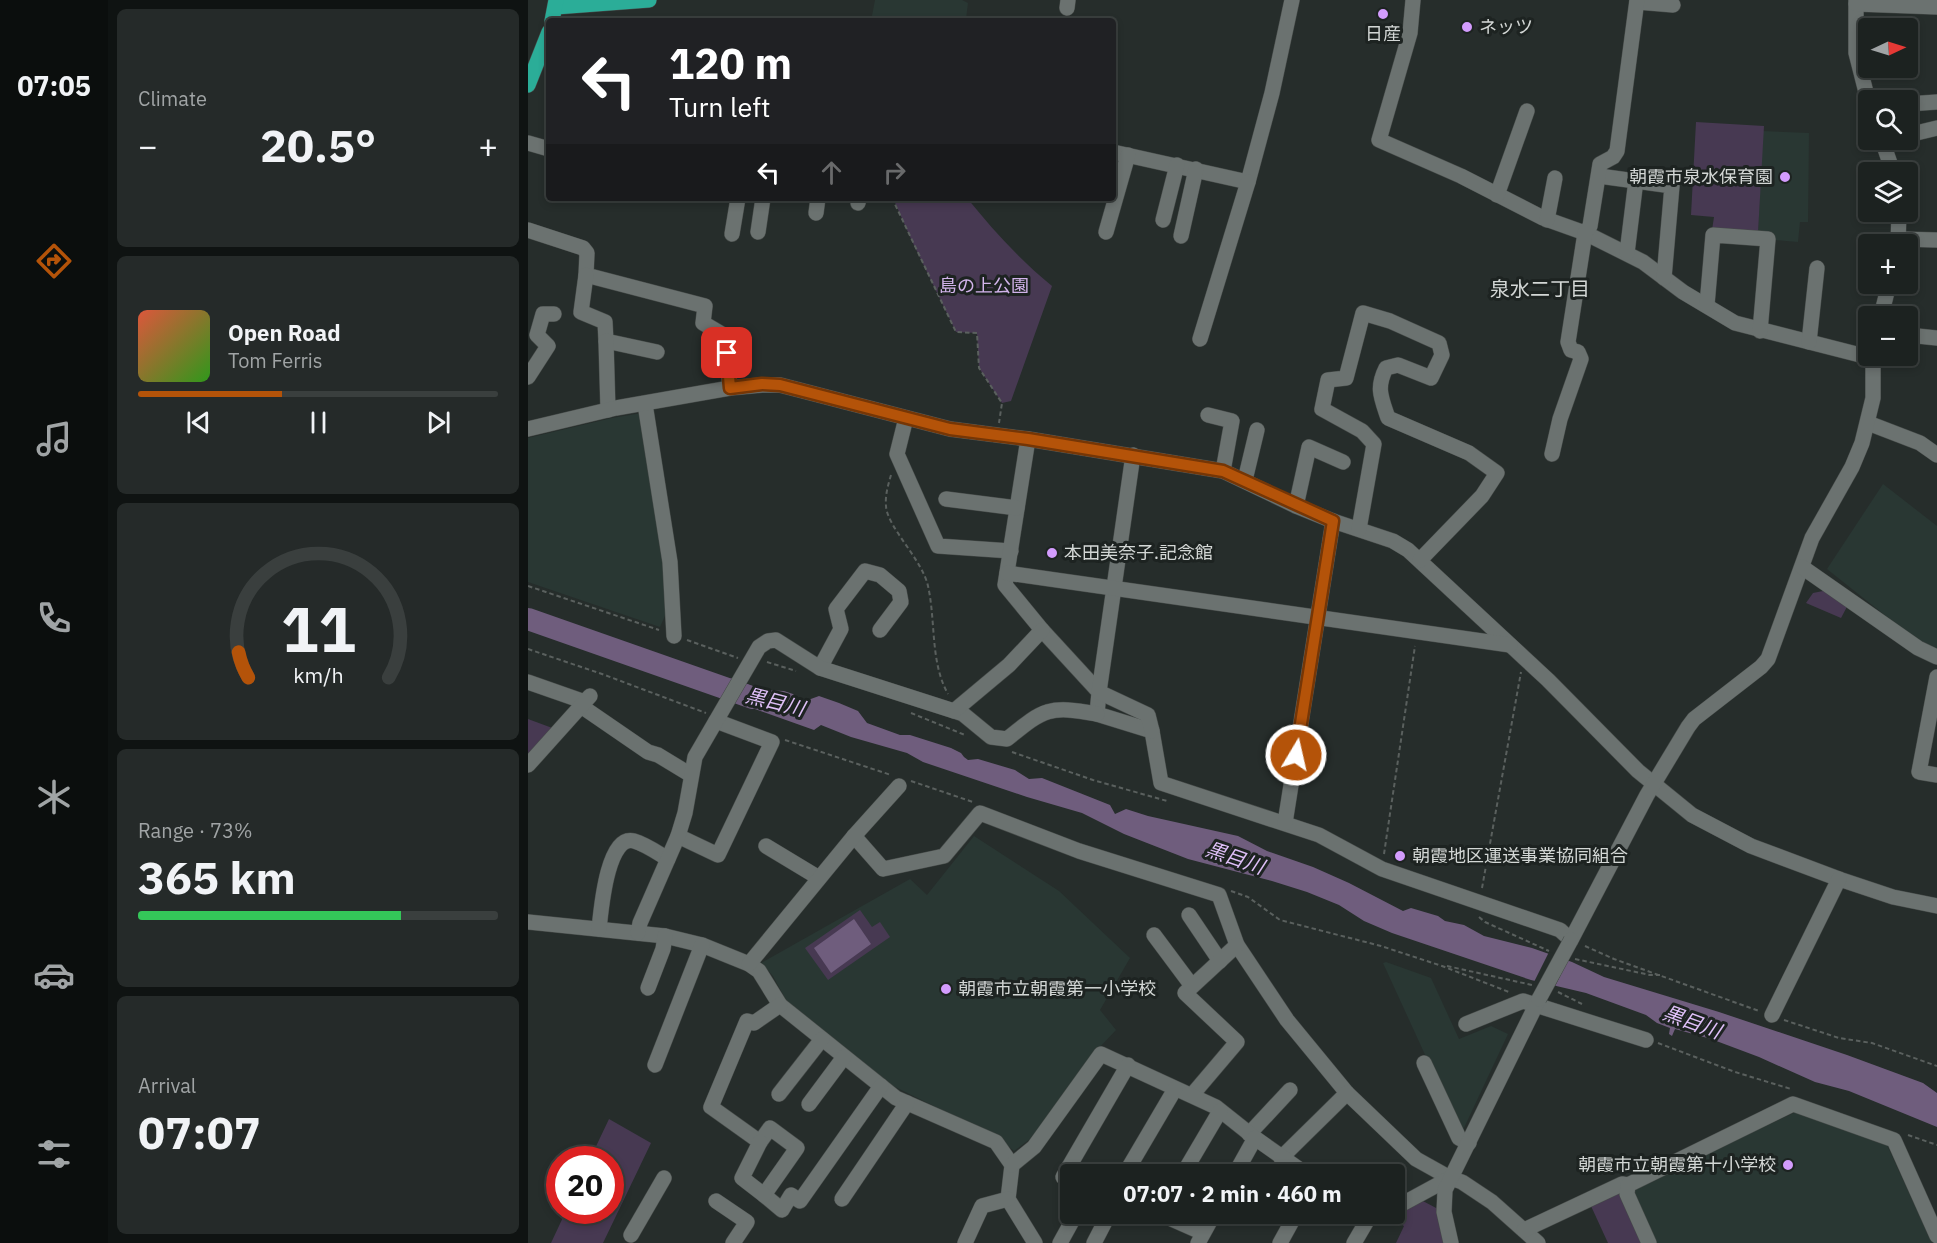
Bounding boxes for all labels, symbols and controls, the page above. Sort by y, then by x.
marker: 日産 [1376,7,1390,21]
place label: ネッツ [1479,15,1533,38]
north arrow [1858,18,1918,78]
map controls [1858,18,1918,366]
marker: ネッツ [1460,20,1474,34]
place label: 日産 [1365,22,1401,45]
text: 120 m [669,36,792,91]
icon: left [570,42,648,120]
text: 07:05 [17,68,91,103]
text: Climate [138,85,207,112]
text: Turn left [669,89,770,124]
button: search [1858,90,1918,150]
text: 20.5° [260,116,376,174]
text: − [138,124,158,167]
text: + [478,124,498,167]
icon: left [752,156,785,189]
icon: ahead [815,156,848,189]
icon: right [878,156,911,189]
button: layers [1858,162,1918,222]
place label: 朝霞市泉水保育園 [1629,165,1773,188]
marker: 朝霞市泉水保育園 [1778,170,1792,184]
button: + [1858,234,1918,294]
icon: directions [33,240,75,282]
park label: 島の上公園 [939,274,1029,297]
district label: 泉水二丁目 [1490,275,1590,302]
button: − [1858,306,1918,366]
text: Open Road [228,318,341,347]
pin [701,327,752,378]
icon: arrive [710,336,743,369]
text: Tom Ferris [228,347,323,374]
icon: previous [182,406,215,439]
icon: pause [302,406,335,439]
icon: next [422,406,455,439]
icon: music [33,418,75,460]
place label: 本田美奈子.記念館 [1064,541,1213,564]
marker: 本田美奈子.記念館 [1045,546,1059,560]
text: 11 [281,589,355,670]
icon: phone [33,597,75,639]
text: km/h [293,662,343,690]
water label: 黒目川 [743,681,809,722]
position arrow [1264,723,1328,787]
icon: climate [33,776,75,818]
text: Range · 73% [138,817,253,844]
water label: 黒目川 [1202,835,1270,881]
place label: 朝霞地区運送事業協同組合 [1412,844,1628,867]
text: 365 km [138,848,296,906]
marker: 朝霞地区運送事業協同組合 [1393,849,1407,863]
icon: car [33,954,75,996]
place label: 朝霞市立朝霞第一小学校 [958,977,1156,1000]
marker: 朝霞市立朝霞第一小学校 [939,982,953,996]
water label: 黒目川 [1659,999,1727,1045]
text: Arrival [138,1072,196,1099]
text: 07:07 [138,1103,261,1161]
icon: filters [33,1133,75,1175]
speed limit sign: 20 [546,1146,624,1224]
place label: 朝霞市立朝霞第十小学校 [1578,1153,1776,1176]
marker: 朝霞市立朝霞第十小学校 [1781,1158,1795,1172]
text: 07:07 · 2 min · 460 m [1123,1179,1342,1208]

